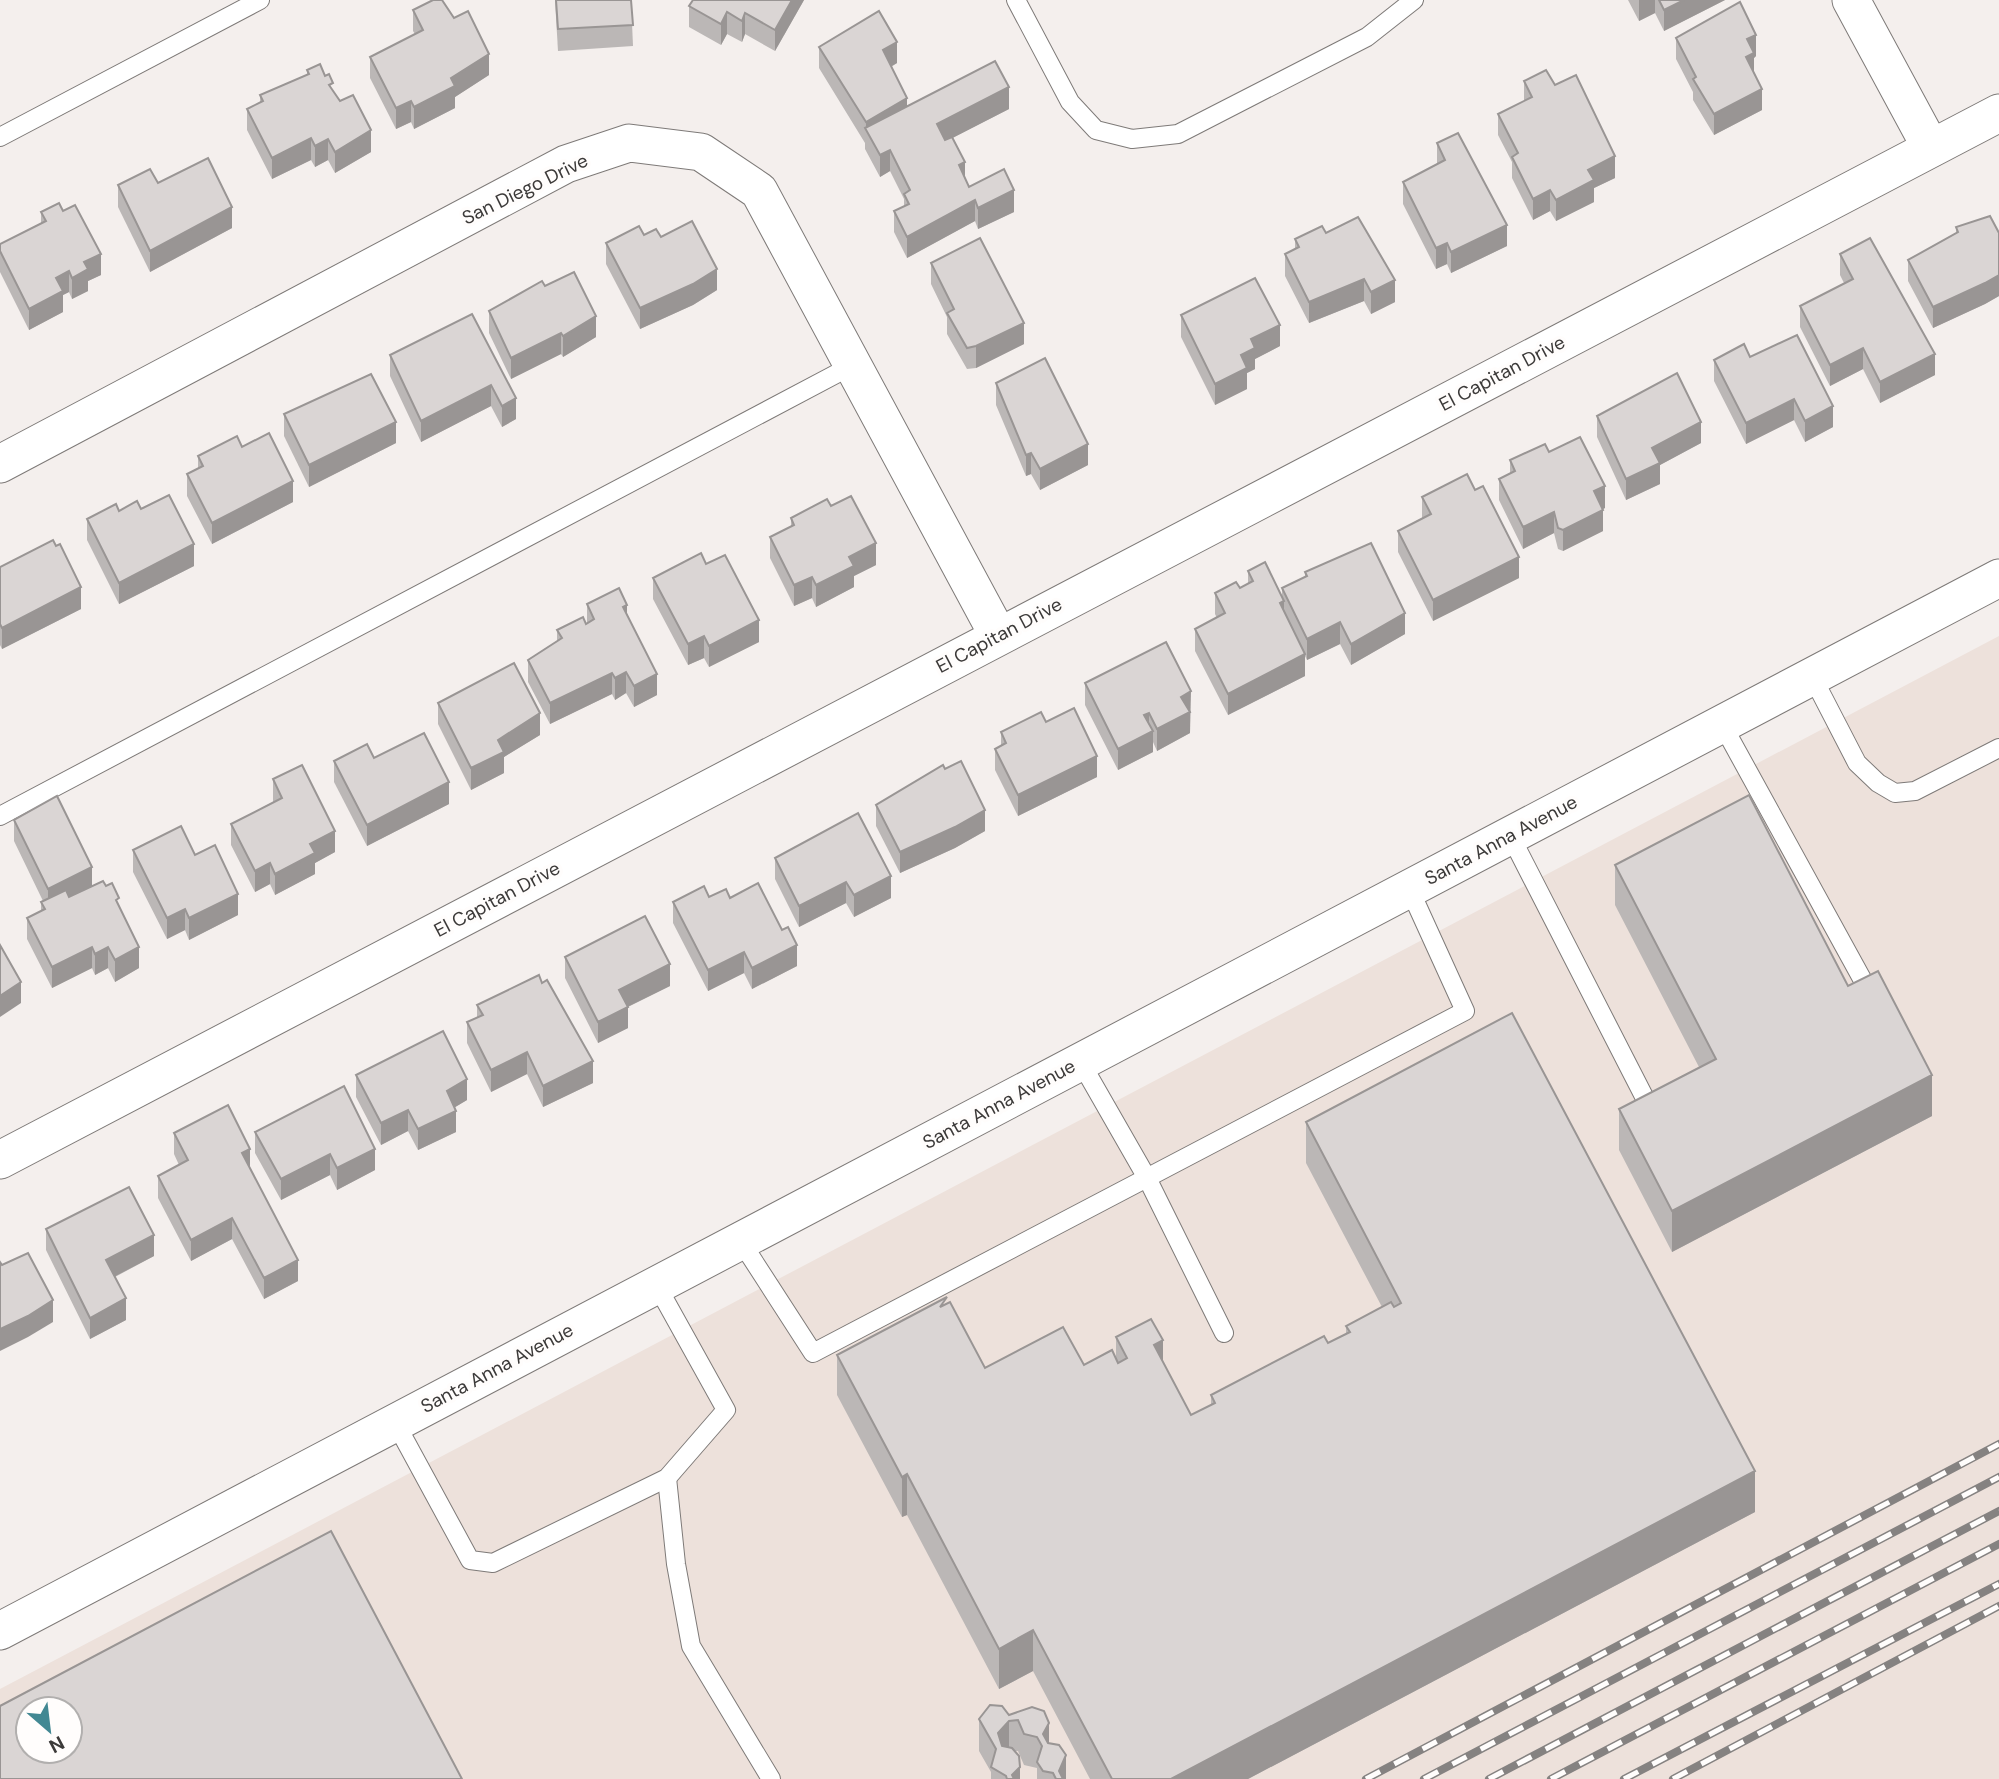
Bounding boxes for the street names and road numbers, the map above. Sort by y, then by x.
street label: San Diego Drive [458,148,592,230]
street label: El Capitan Drive [1435,329,1569,417]
street label: El Capitan Drive [932,591,1066,679]
street label: Santa Anna Avenue [1420,789,1582,891]
street label: El Capitan Drive [430,855,564,943]
street label: Santa Anna Avenue [918,1053,1080,1155]
street label: Santa Anna Avenue [416,1317,578,1419]

